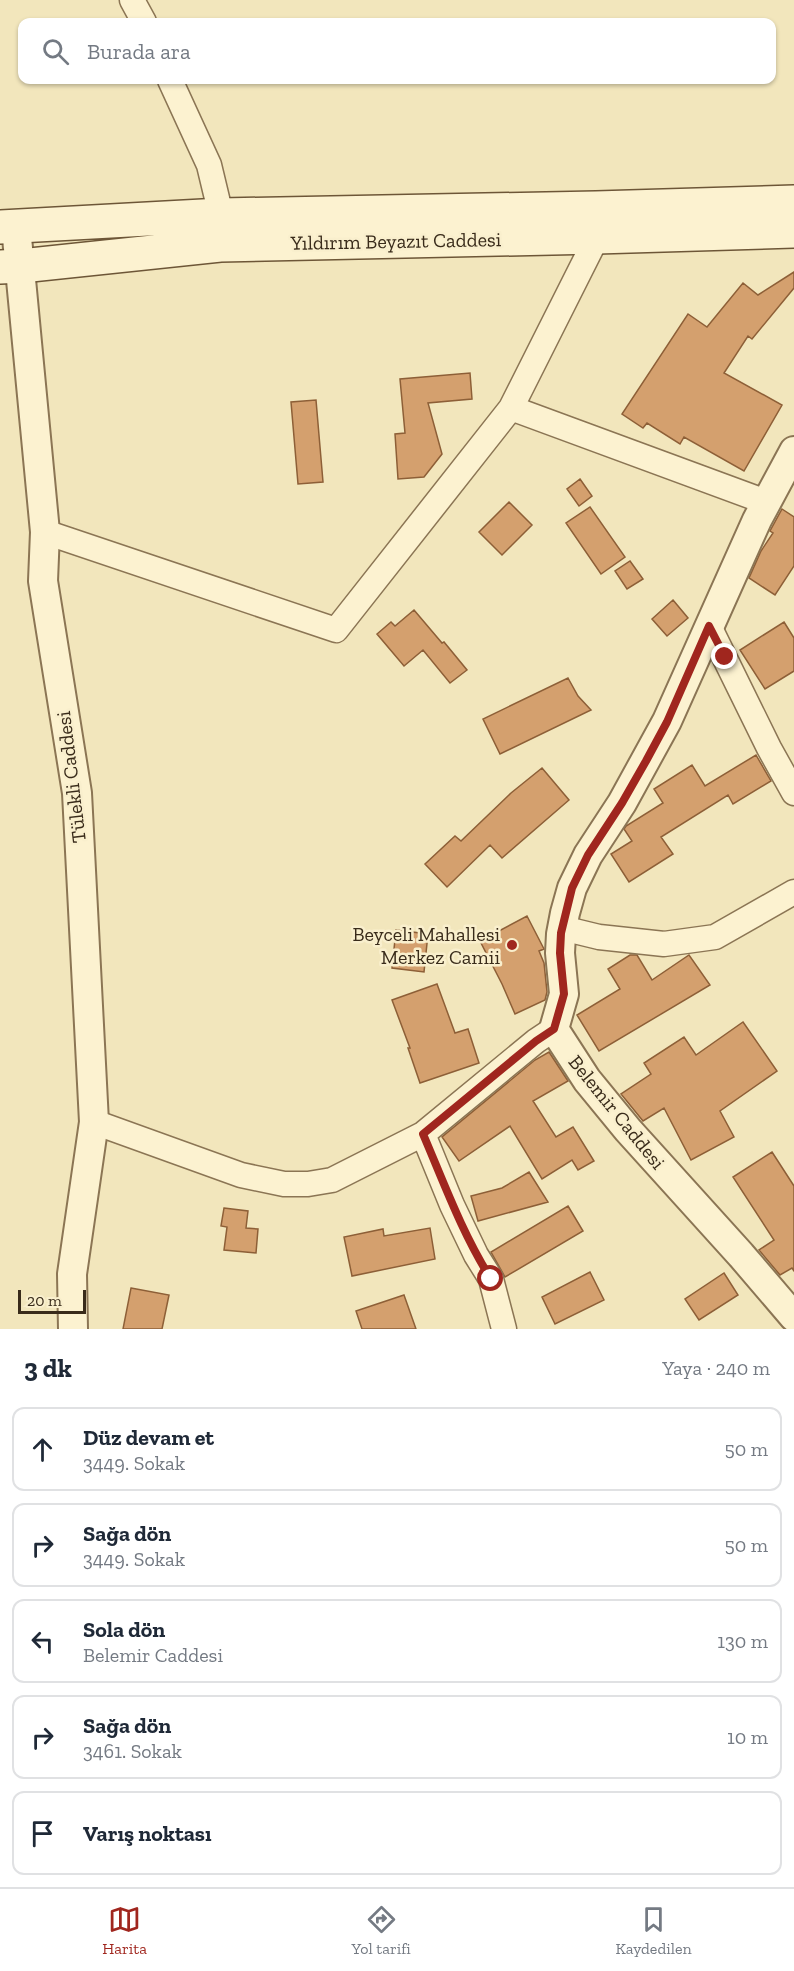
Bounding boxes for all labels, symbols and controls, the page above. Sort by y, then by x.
search box [18,18,776,84]
icon: search [39,35,72,68]
text: Burada ara [87,38,191,65]
street label: Yıldırım Beyazıt Caddesi [289,227,502,255]
route end [711,643,737,669]
street label: Tülekli Caddesi [51,709,91,844]
place label: Beyceli Mahallesi Merkez Camii [352,922,500,969]
marker: Beyceli Mahallesi Merkez Camii [505,938,519,952]
street label: Belemir Caddesi [564,1050,671,1174]
route start [477,1265,503,1291]
scale bar [18,1287,86,1314]
text: 20 m [27,1291,62,1310]
text: 3 dk [24,1352,72,1384]
text: Yaya · 240 m [662,1356,770,1380]
text: Düz devam et [83,1424,214,1451]
icon: ahead [26,1433,59,1466]
text: 50 m [724,1437,768,1461]
text: 3449. Sokak [83,1451,185,1475]
text: Sağa dön [83,1520,171,1547]
icon: right [26,1529,59,1562]
text: 50 m [724,1533,768,1557]
text: 3449. Sokak [83,1547,185,1571]
text: Sola dön [83,1616,165,1643]
icon: left [26,1625,59,1658]
text: 130 m [717,1629,768,1653]
text: Belemir Caddesi [83,1643,223,1667]
text: Sağa dön [83,1712,171,1739]
icon: right [26,1721,59,1754]
text: 10 m [727,1725,768,1749]
text: 3461. Sokak [83,1739,182,1763]
icon: arrive [26,1817,59,1850]
text: Varış noktası [83,1820,212,1847]
tab: Harita [102,1903,147,1958]
tab: Yol tarifi [352,1903,411,1958]
tab: Kaydedilen [615,1903,692,1958]

